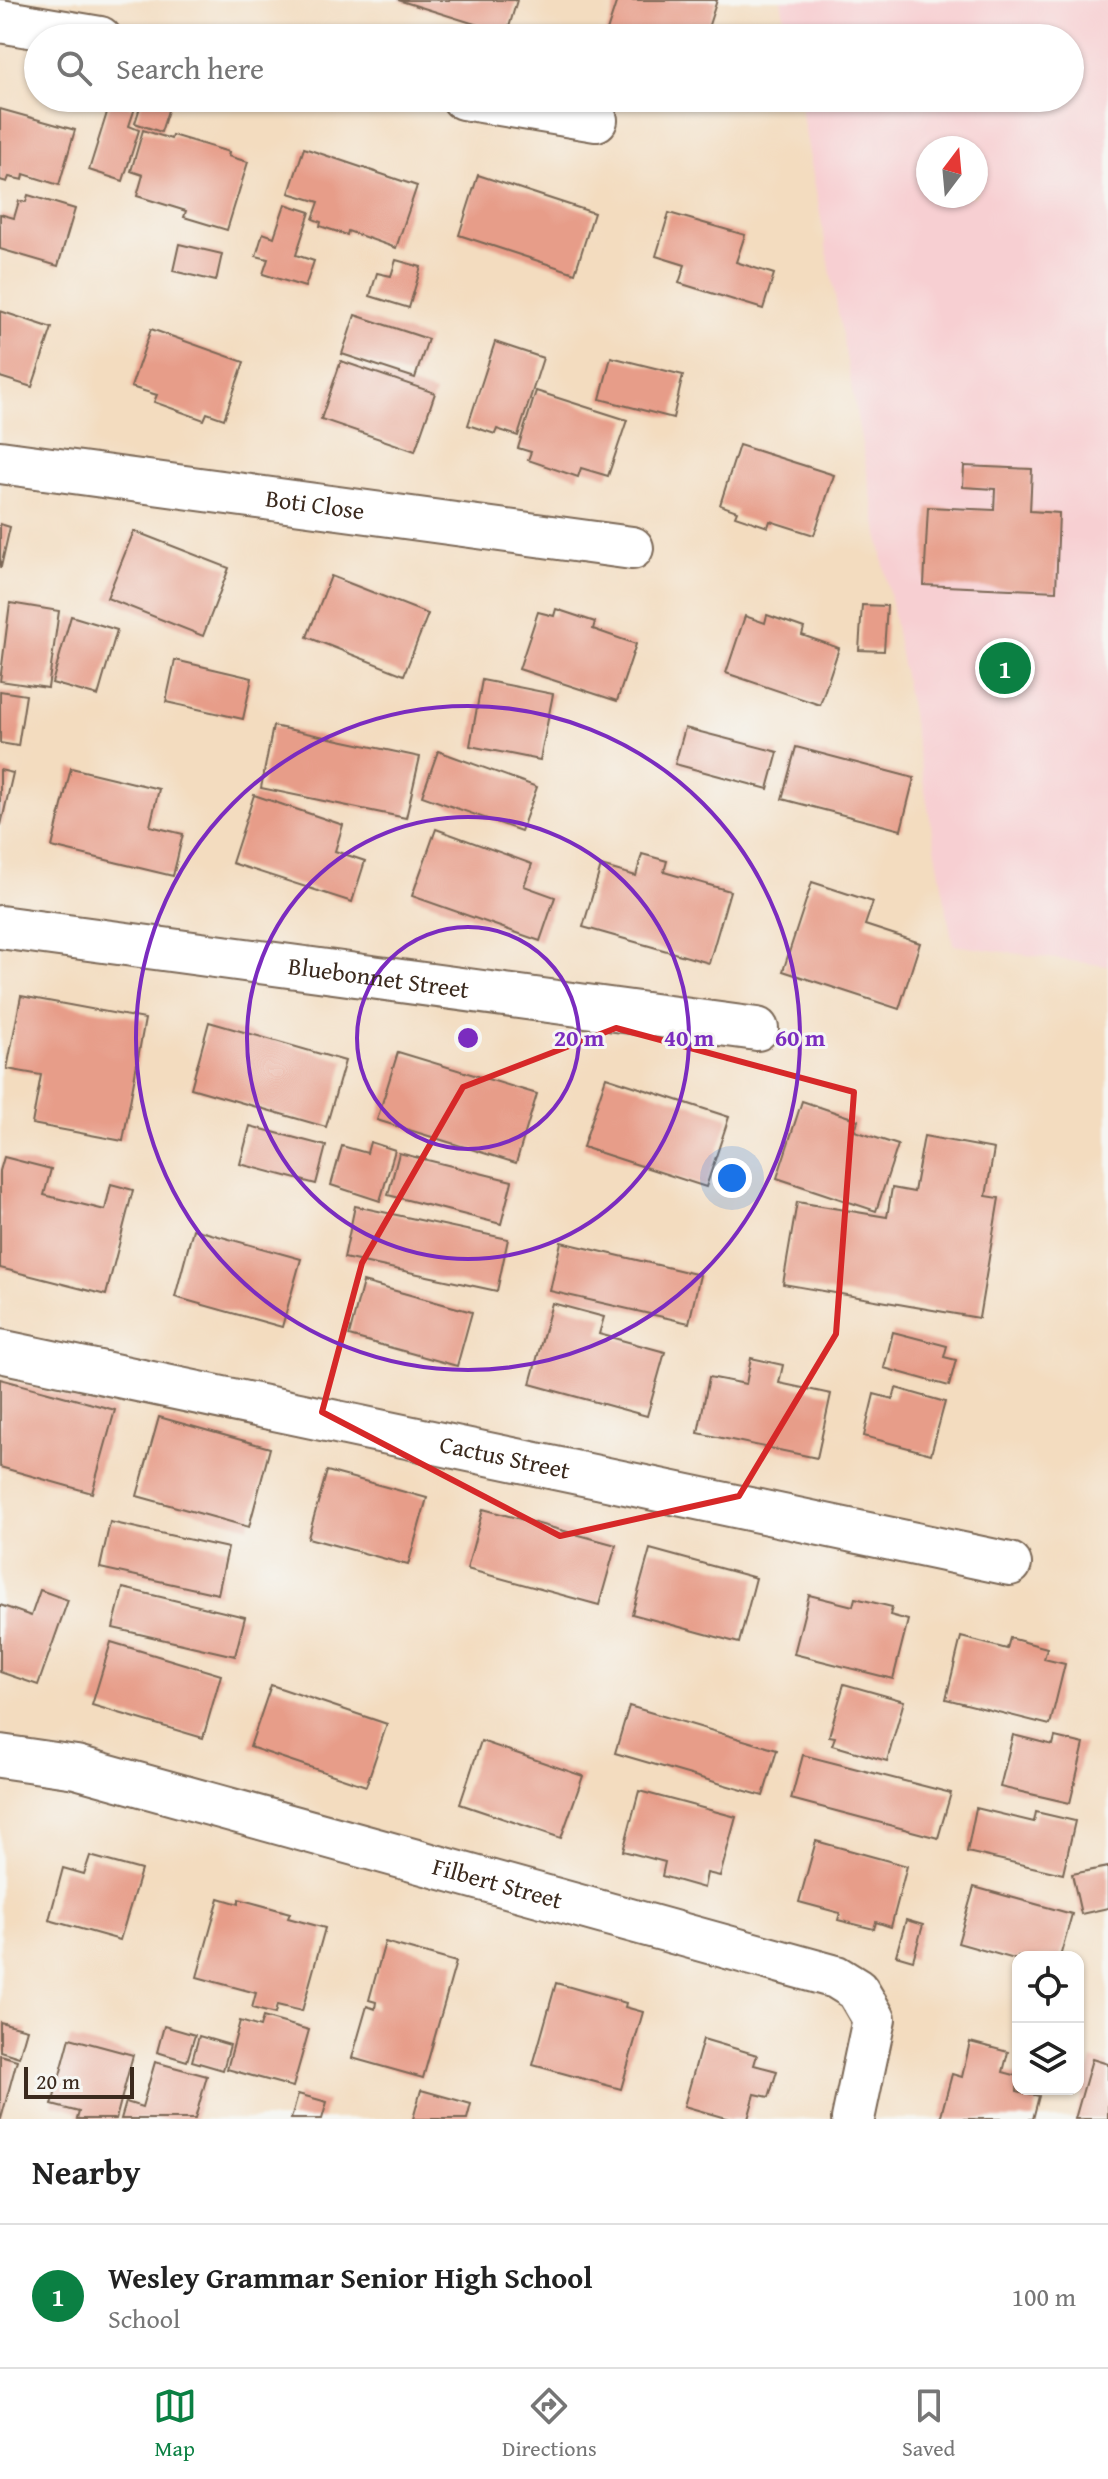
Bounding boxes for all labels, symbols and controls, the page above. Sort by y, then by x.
search box [24,24,1084,112]
icon: search [52,46,96,90]
text: Search here [116,46,264,90]
north arrow [916,136,988,208]
street label: Boti Close [264,480,367,528]
pin: 1 [979,638,1031,698]
street label: Bluebonnet Street [286,948,472,1007]
text: 20 m [554,1020,605,1055]
text: 40 m [664,1020,715,1055]
text: 60 m [775,1020,826,1055]
centre of rings [454,1024,482,1052]
your location [712,1158,752,1198]
street label: Cactus Street [437,1426,574,1488]
street label: Filbert Street [429,1848,567,1918]
map controls [1012,1951,1084,2095]
button: locate [1012,1951,1084,2023]
button: layers [1012,2023,1084,2095]
scale bar [24,2063,134,2099]
text: 20 m [36,2065,80,2097]
text: Nearby [32,2147,141,2196]
text: Wesley Grammar Senior High School [108,2255,592,2299]
text: 1 [51,2277,65,2316]
text: 100 m [1011,2277,1076,2316]
text: School [108,2299,180,2338]
tab: Map [153,2384,197,2464]
tab: Directions [502,2384,597,2464]
tab: Saved [902,2384,955,2464]

